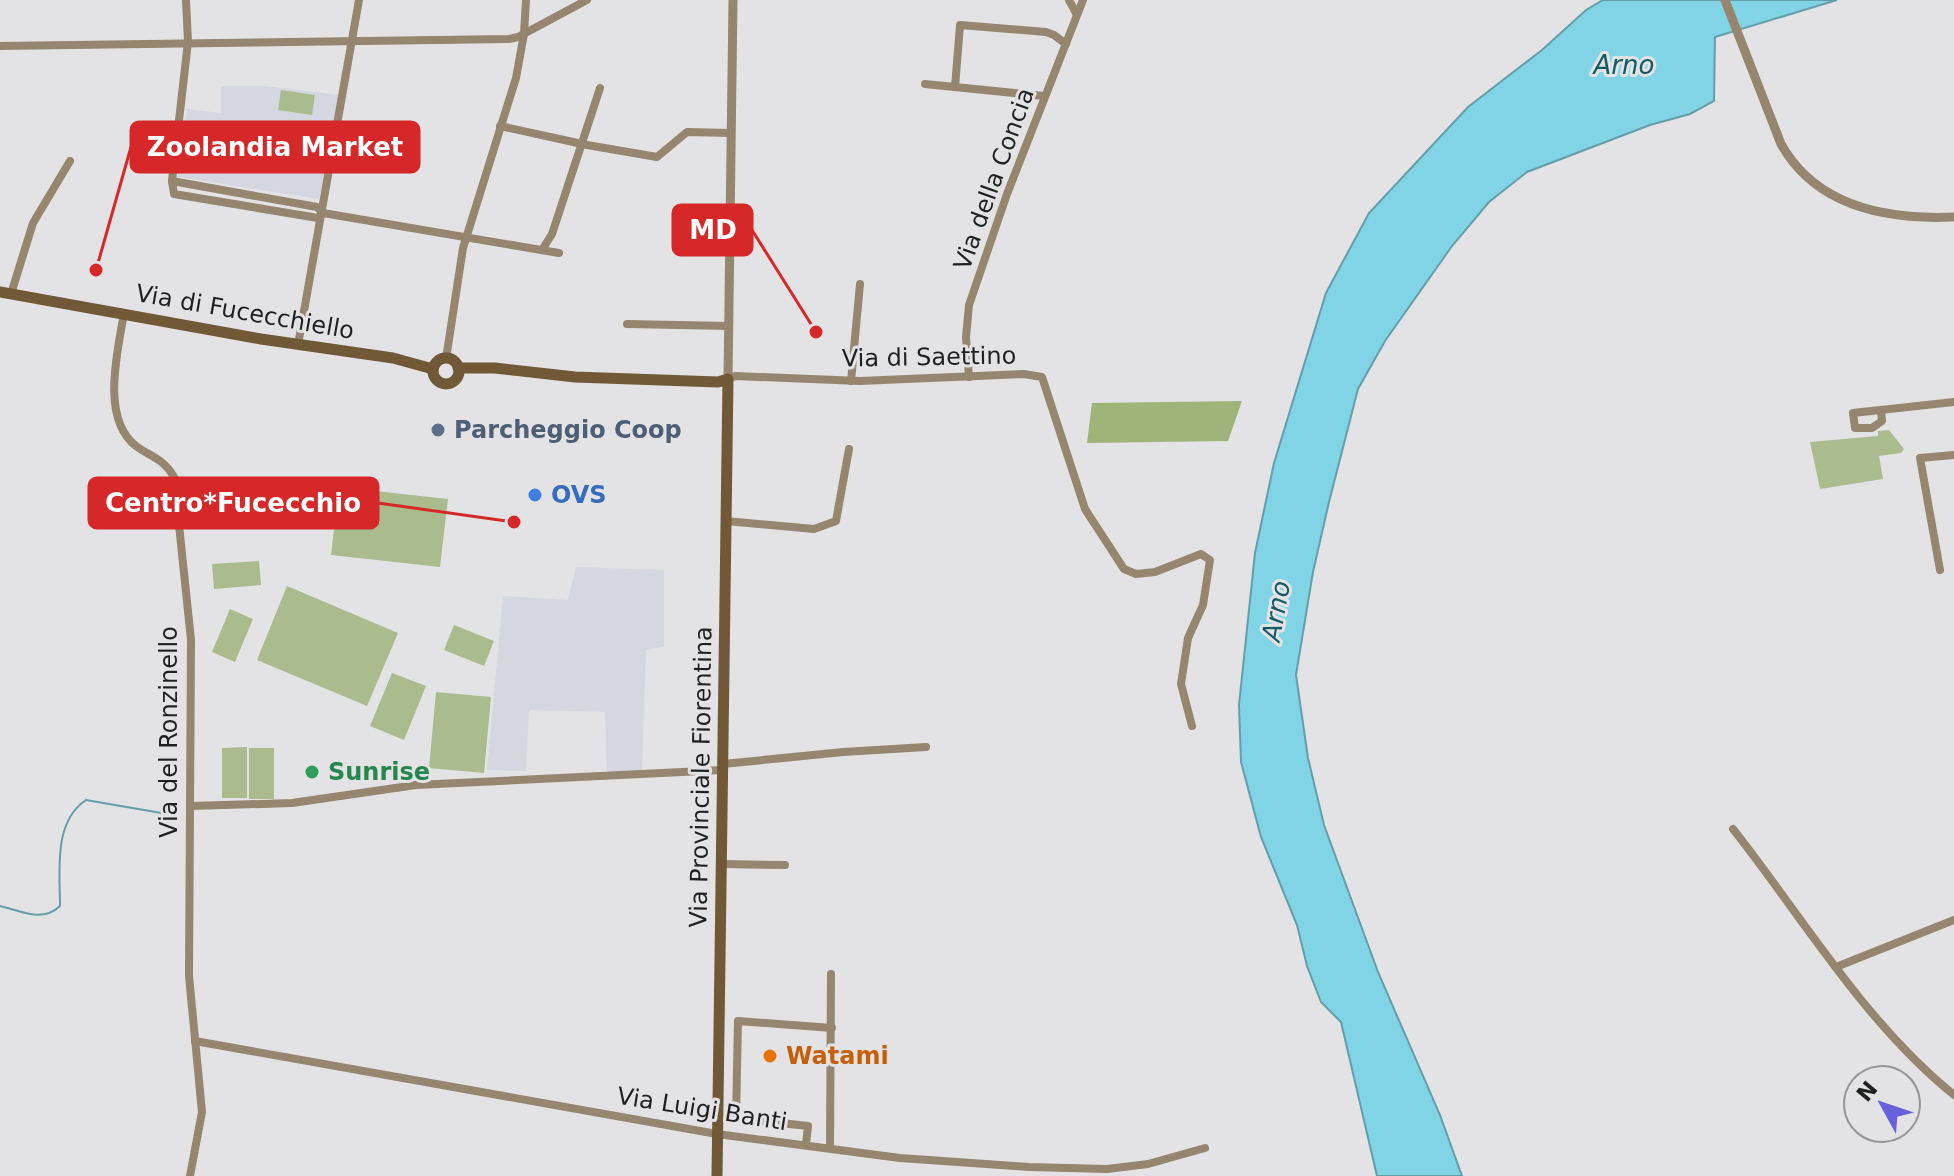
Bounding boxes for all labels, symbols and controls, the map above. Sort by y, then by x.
water label: Arno [1592,50,1654,80]
street label: Via della Concia [948,84,1040,274]
callout: Zoolandia Market [131,122,419,172]
text: Zoolandia Market [147,132,403,162]
callout: MD [673,205,752,255]
text: MD [689,215,737,245]
street label: Via di Fucecchiello [134,279,356,345]
street label: Via di Saettino [842,341,1016,373]
place label: Parcheggio Coop [454,416,682,444]
marker: Parcheggio Coop [429,421,447,439]
callout: Centro*Fucecchio [89,478,378,528]
place label: OVS [551,481,607,509]
marker: OVS [526,486,544,504]
text: Centro*Fucecchio [105,488,361,518]
water label: Arno [1256,578,1296,646]
street label: Via del Ronzinello [155,626,183,838]
street label: Via Provinciale Fiorentina [684,626,718,928]
place label: Sunrise [328,758,430,786]
marker: Sunrise [303,763,321,781]
place label: Watami [786,1042,889,1070]
marker: Watami [761,1047,779,1065]
north arrow [1842,1064,1922,1144]
text: N [1852,1076,1883,1107]
street label: Via Luigi Banti [615,1082,789,1136]

